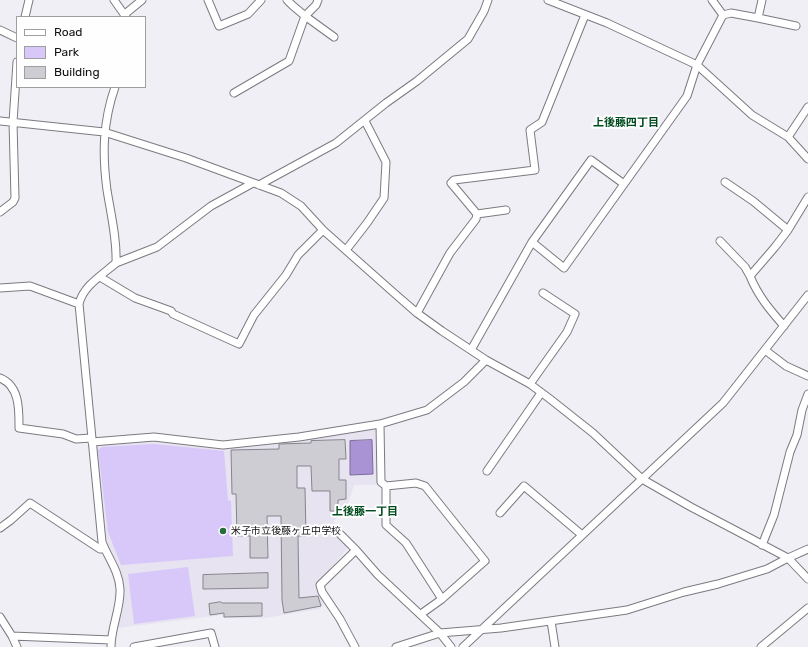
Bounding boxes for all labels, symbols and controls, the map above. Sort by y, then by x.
legend [16,16,146,88]
text: Road [54,25,82,39]
text: Park [54,45,79,59]
text: Building [54,65,100,79]
district label: 上後藤四丁目 [593,116,659,130]
district label: 上後藤一丁目 [332,505,398,519]
place label: 米子市立後藤ヶ丘中学校 [231,525,341,537]
marker: 米子市立後藤ヶ丘中学校 [218,526,228,536]

